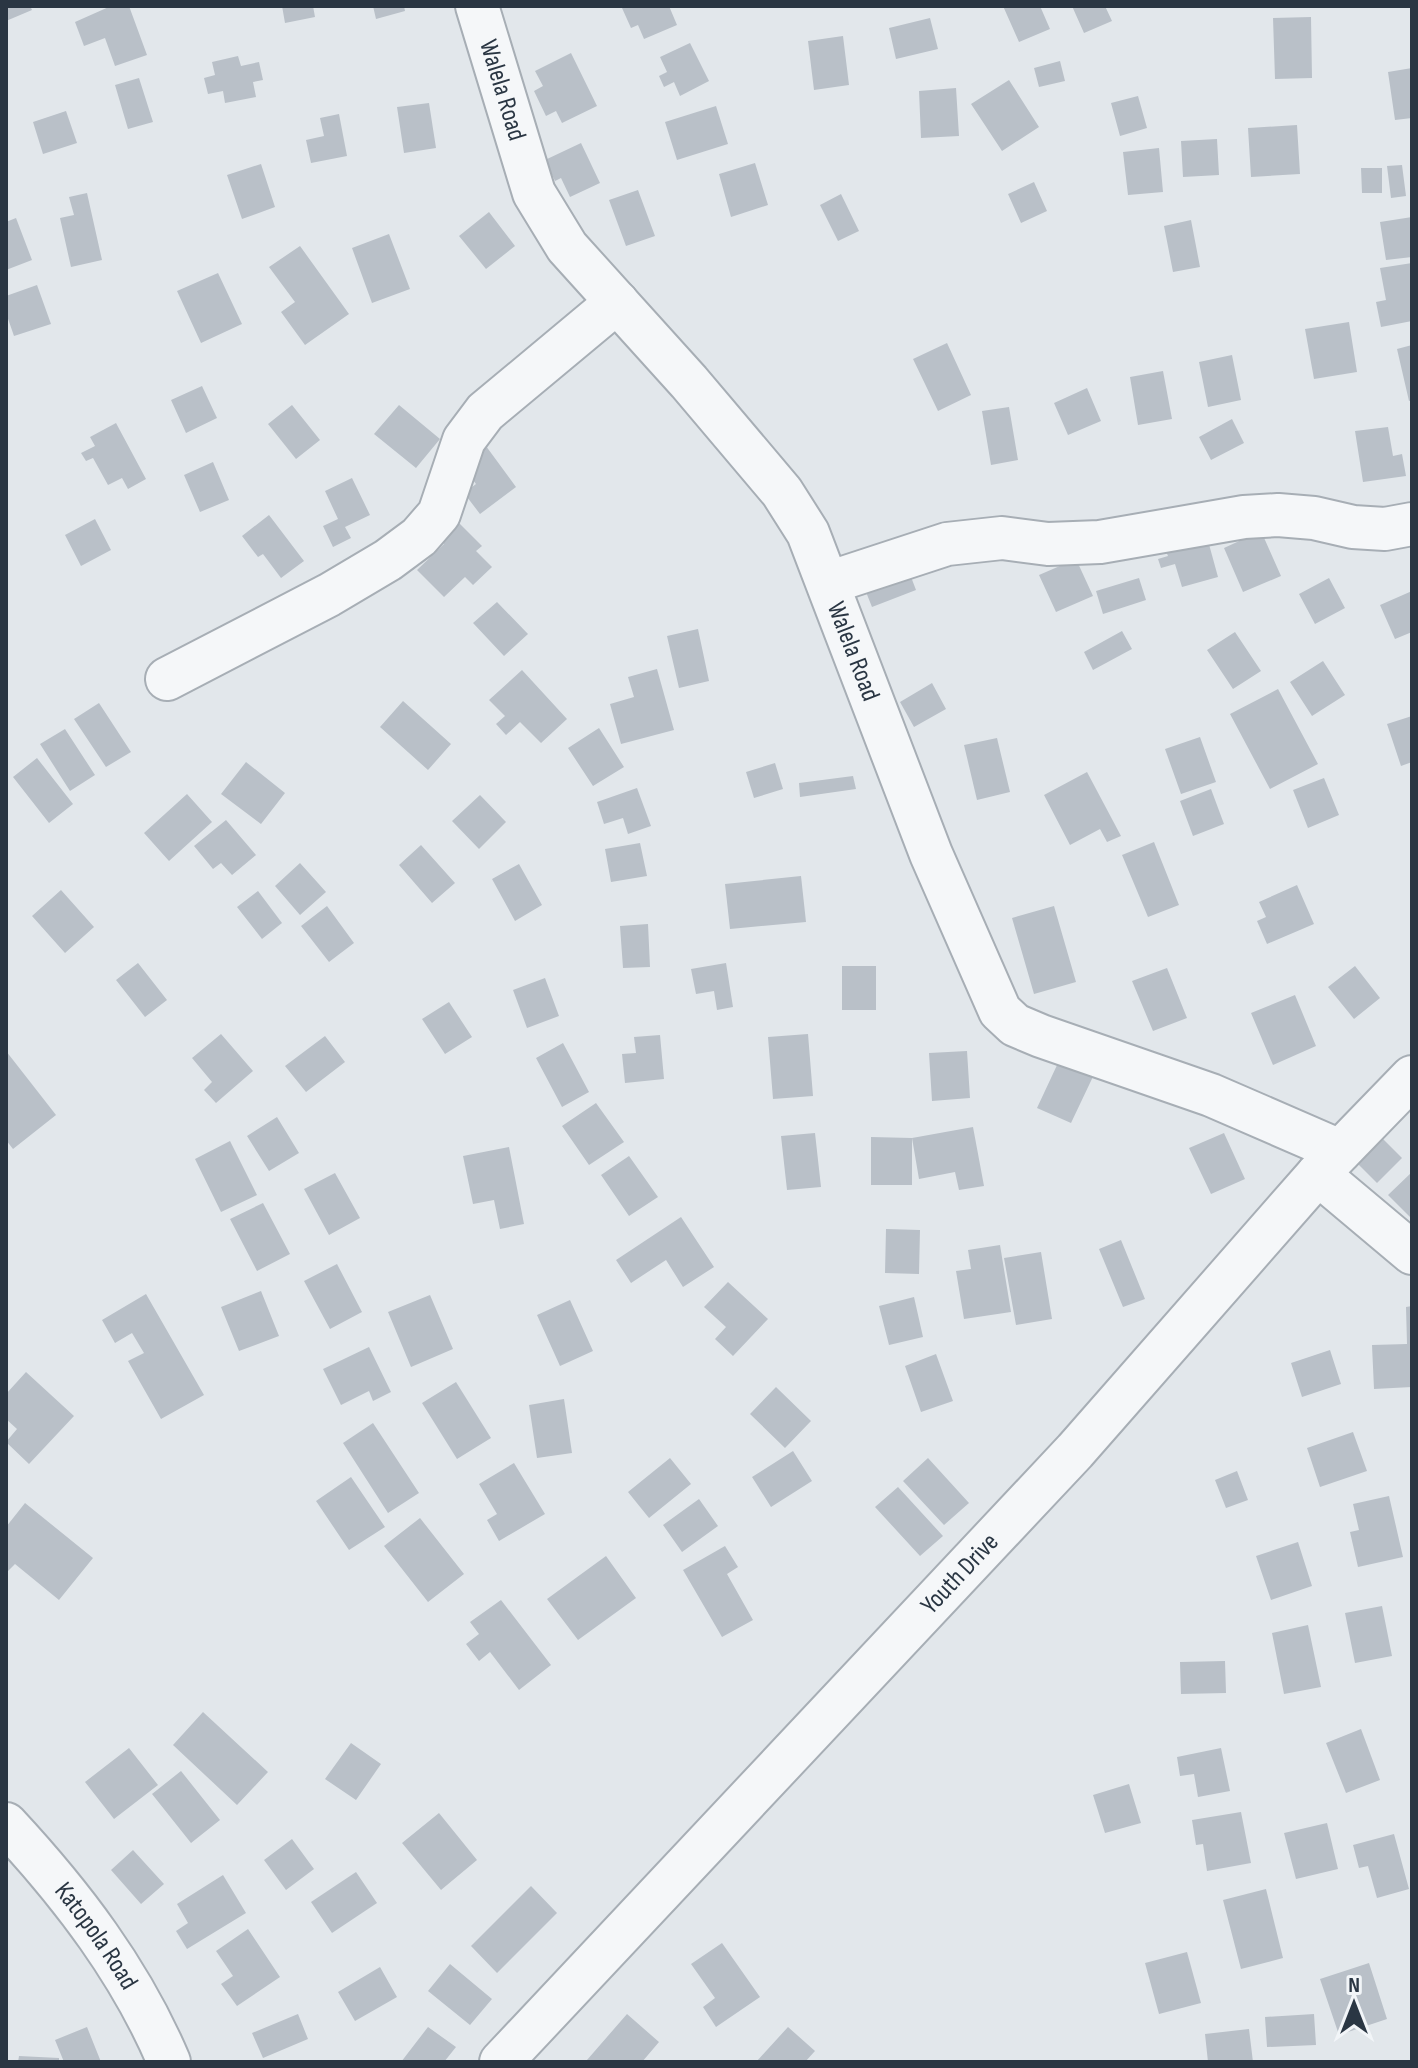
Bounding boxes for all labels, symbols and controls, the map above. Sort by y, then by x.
street label: Walela Road [473,36,533,144]
street label: Walela Road [820,597,886,705]
street label: Youth Drive [914,1527,1005,1621]
street label: Katopola Road [48,1876,144,1995]
north arrow [1314,1964,1394,2044]
text: N [1348,1972,1360,1999]

